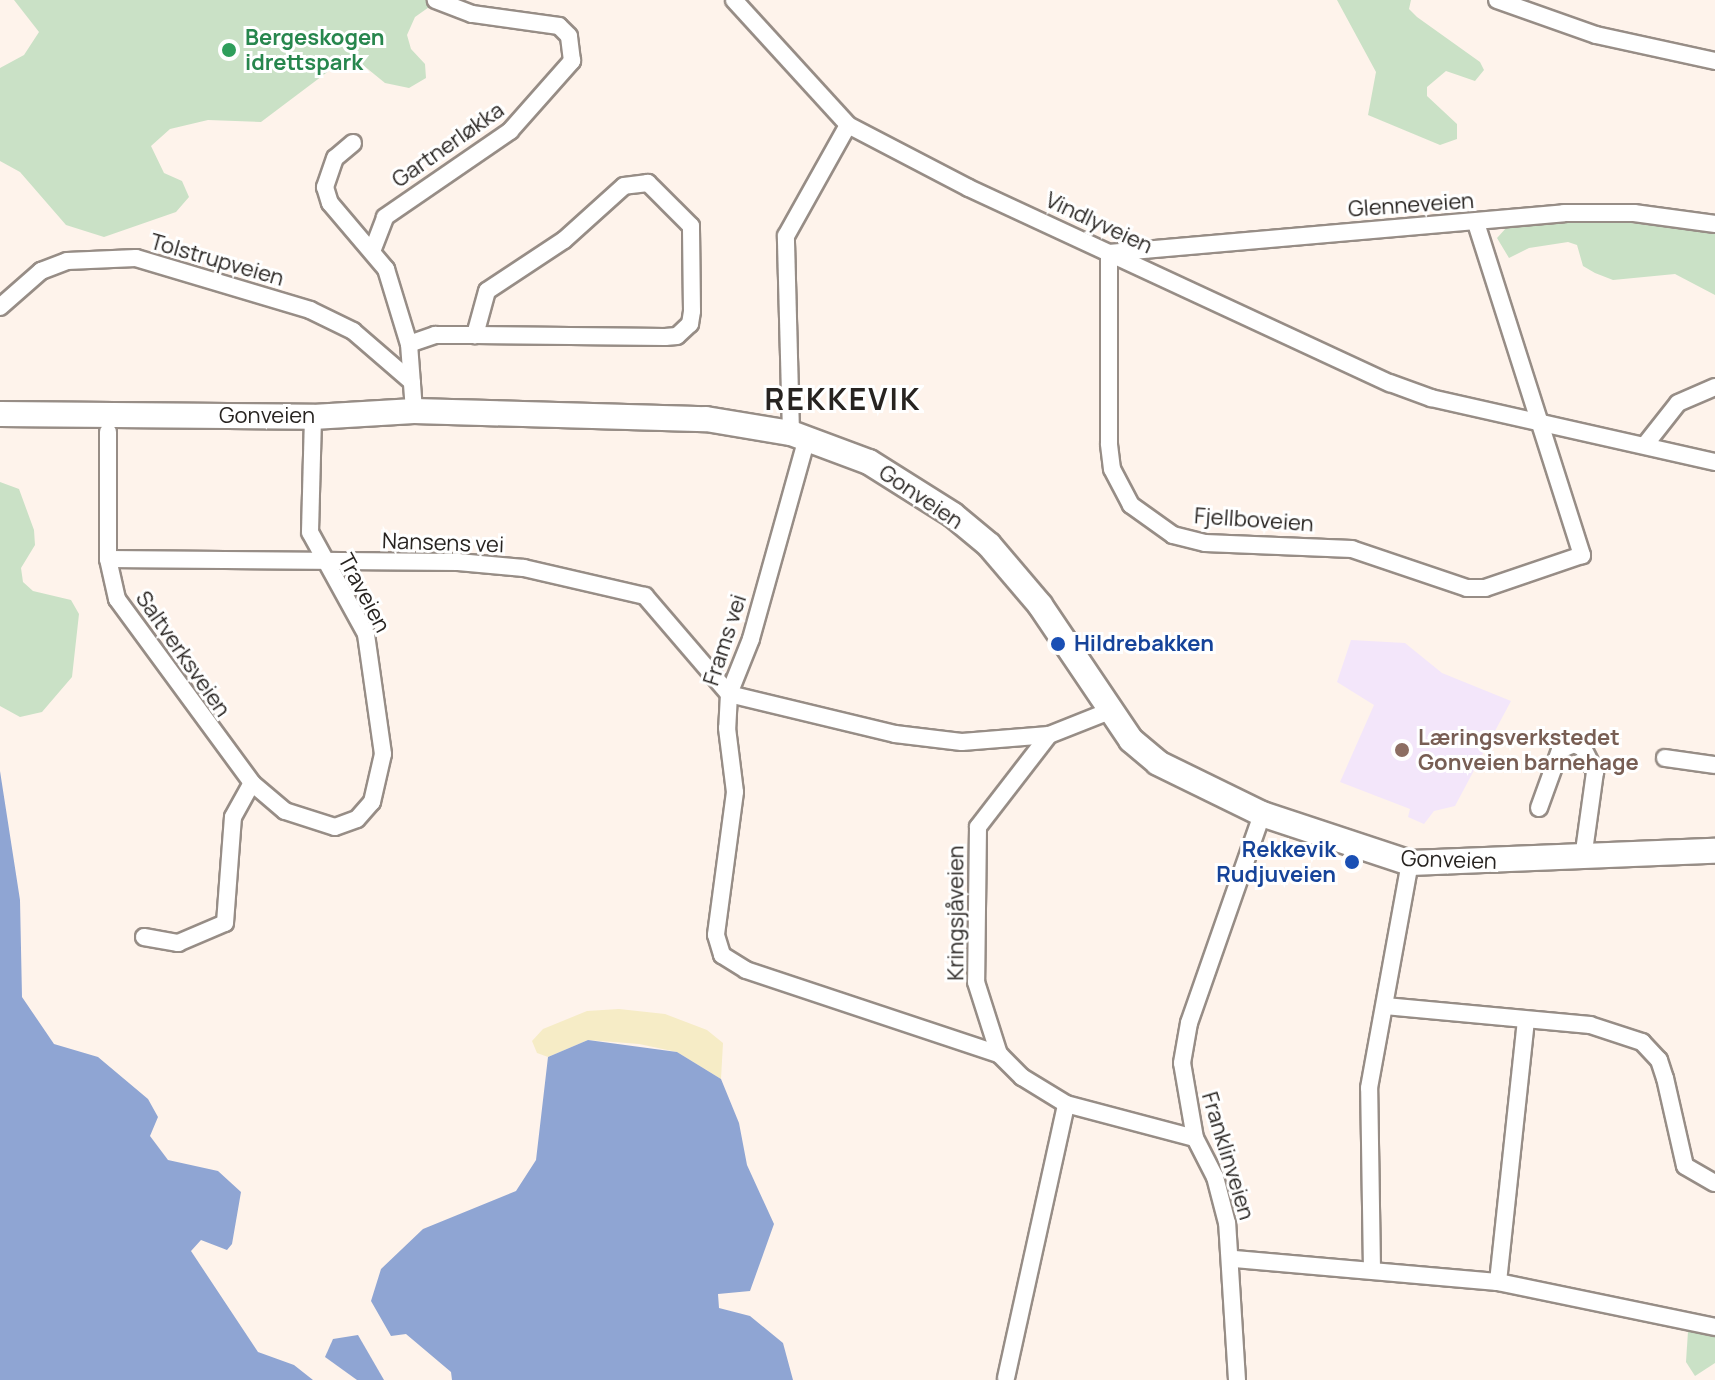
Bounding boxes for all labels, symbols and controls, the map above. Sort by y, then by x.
place label: Bergeskogen idrettspark [245,24,385,76]
marker: Bergeskogen idrettspark [220,41,238,59]
street label: Gartnerløkka [387,97,509,193]
street label: Vindlyveien [1041,187,1157,259]
street label: Glenneveien [1347,187,1475,223]
street label: Tolstrupveien [147,228,287,292]
district label: REKKEVIK [765,381,921,417]
street label: Gonveien [219,403,315,429]
street label: Gonveien [874,459,968,535]
street label: Fjellboveien [1193,503,1315,537]
street label: Nansens vei [381,528,505,558]
street label: Traveien [332,549,396,637]
street label: Saltverksveien [130,586,236,722]
street label: Frams vei [698,591,752,689]
place label: Hildrebakken [1074,631,1214,657]
marker: Hildrebakken [1049,635,1067,653]
place label: Læringsverkstedet Gonveien barnehage [1418,724,1639,776]
marker: Læringsverkstedet Gonveien barnehage [1393,741,1411,759]
place label: Rekkevik Rudjuveien [1216,836,1336,888]
street label: Kringsjåveien [943,845,969,981]
street label: Gonveien [1401,845,1497,875]
marker: Rekkevik Rudjuveien [1343,853,1361,871]
street label: Franklinveien [1196,1089,1260,1223]

